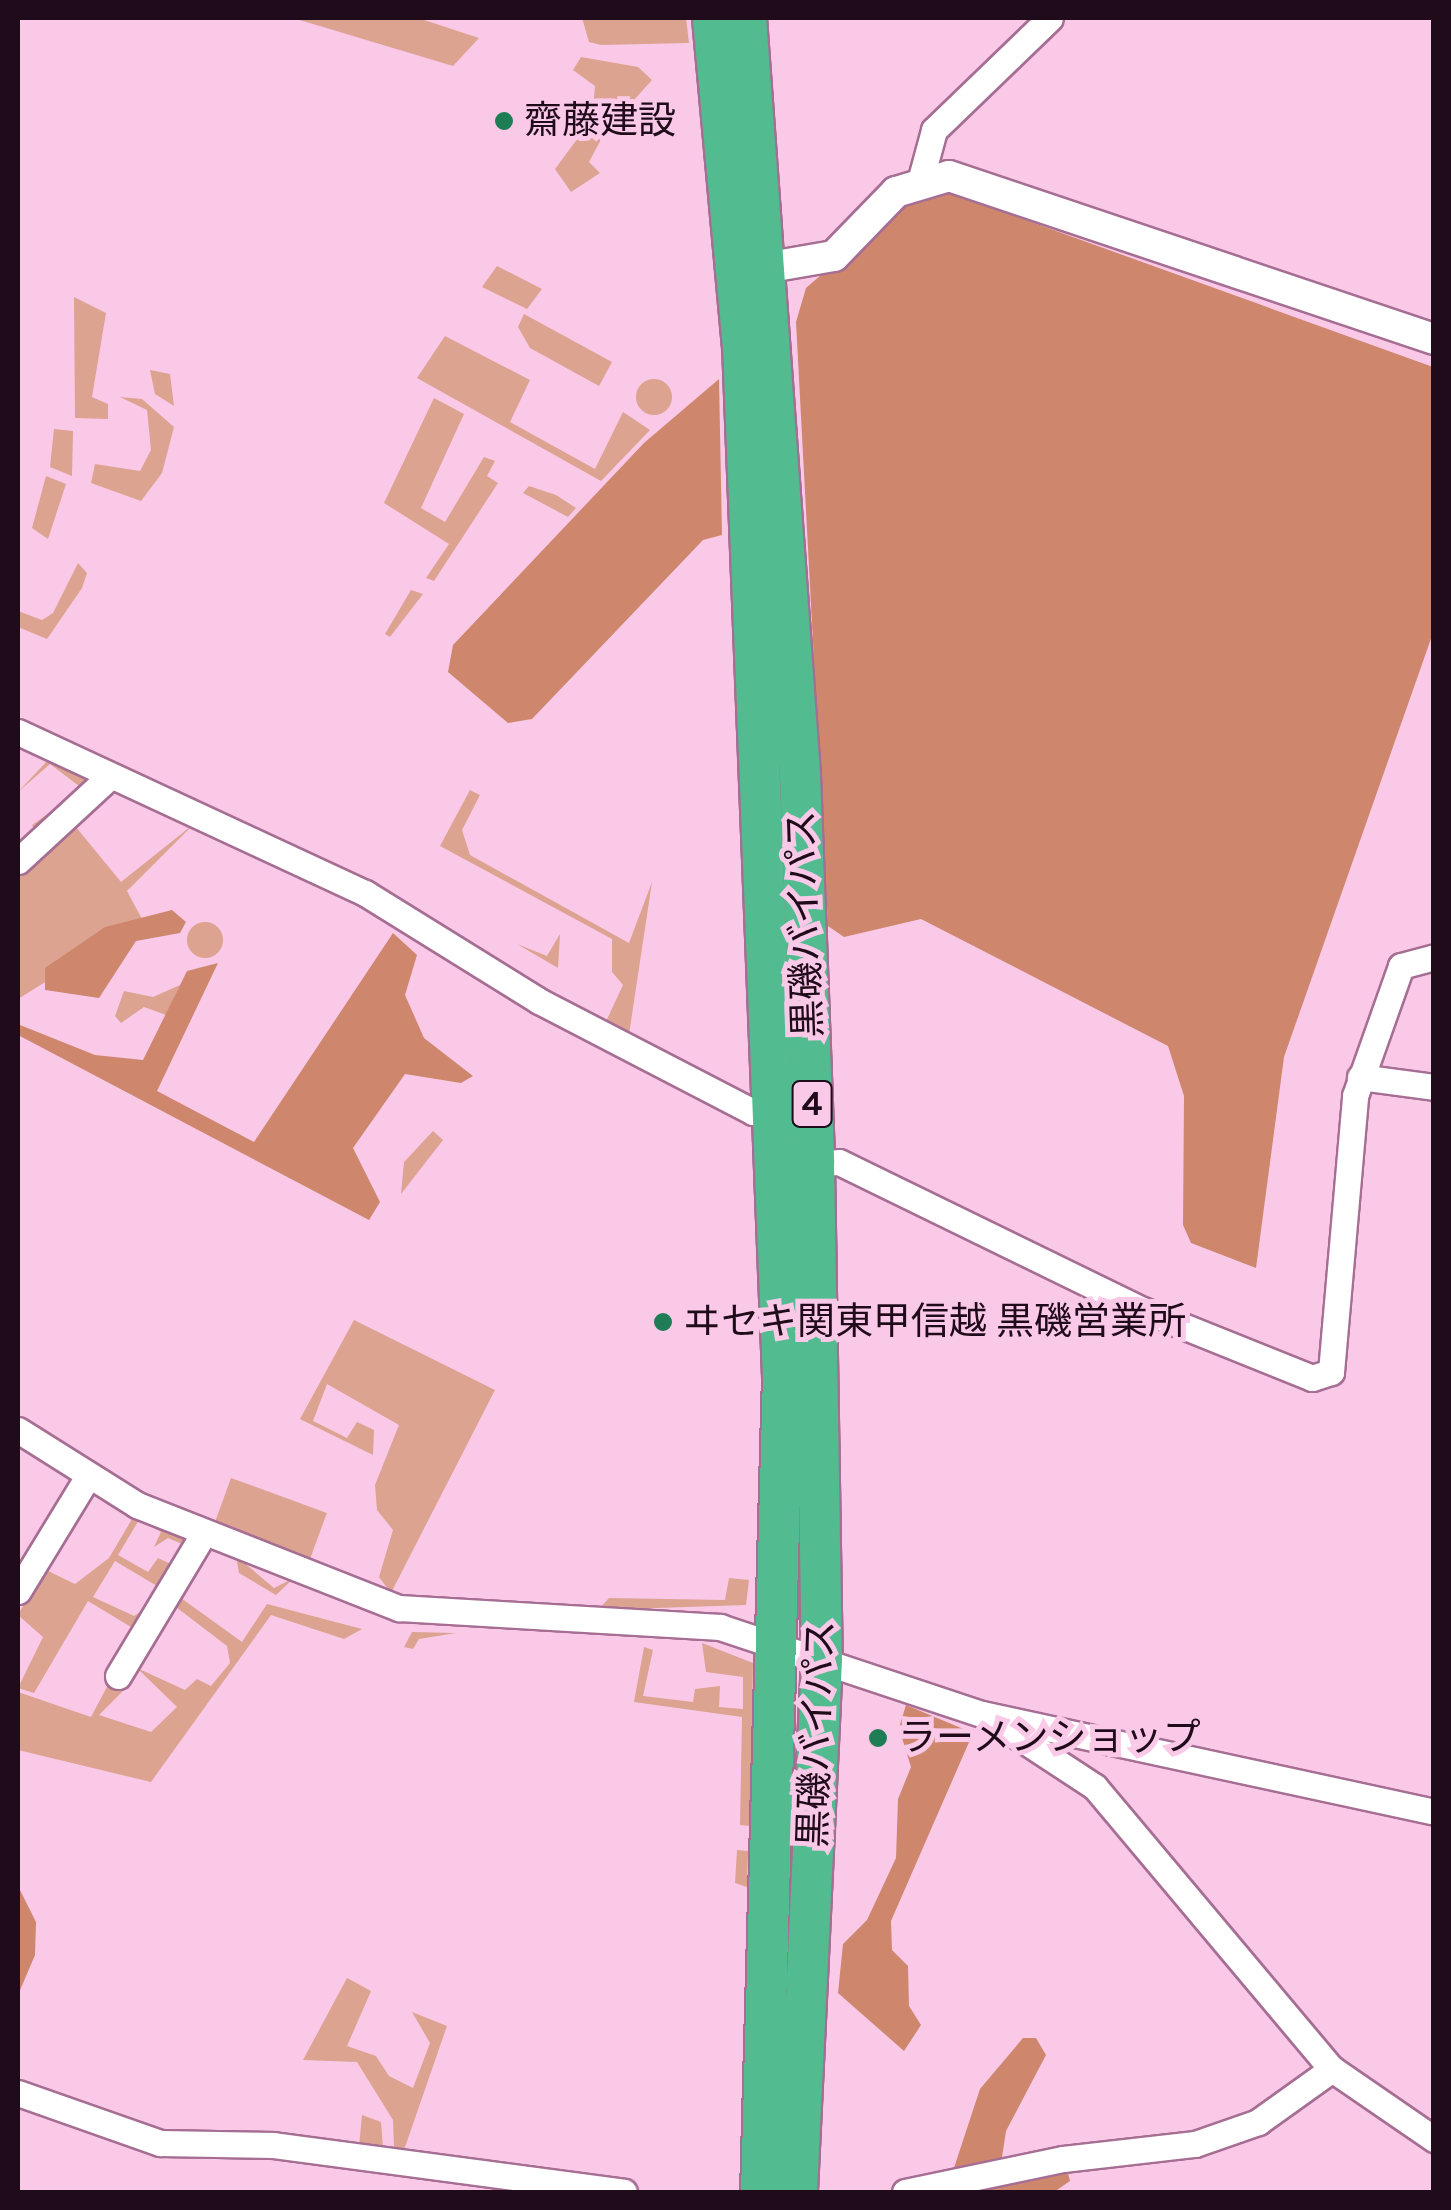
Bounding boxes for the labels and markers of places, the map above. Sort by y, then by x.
place label: 齋藤建設 [524,98,676,144]
marker: 齋藤建設 [493,110,515,132]
place label: ヰセキ関東甲信越 黒磯営業所 [683,1299,1186,1345]
marker: ヰセキ関東甲信越 黒磯営業所 [652,1311,674,1333]
place label: ラーメンショップ [898,1715,1202,1761]
marker: ラーメンショップ [867,1727,889,1749]

